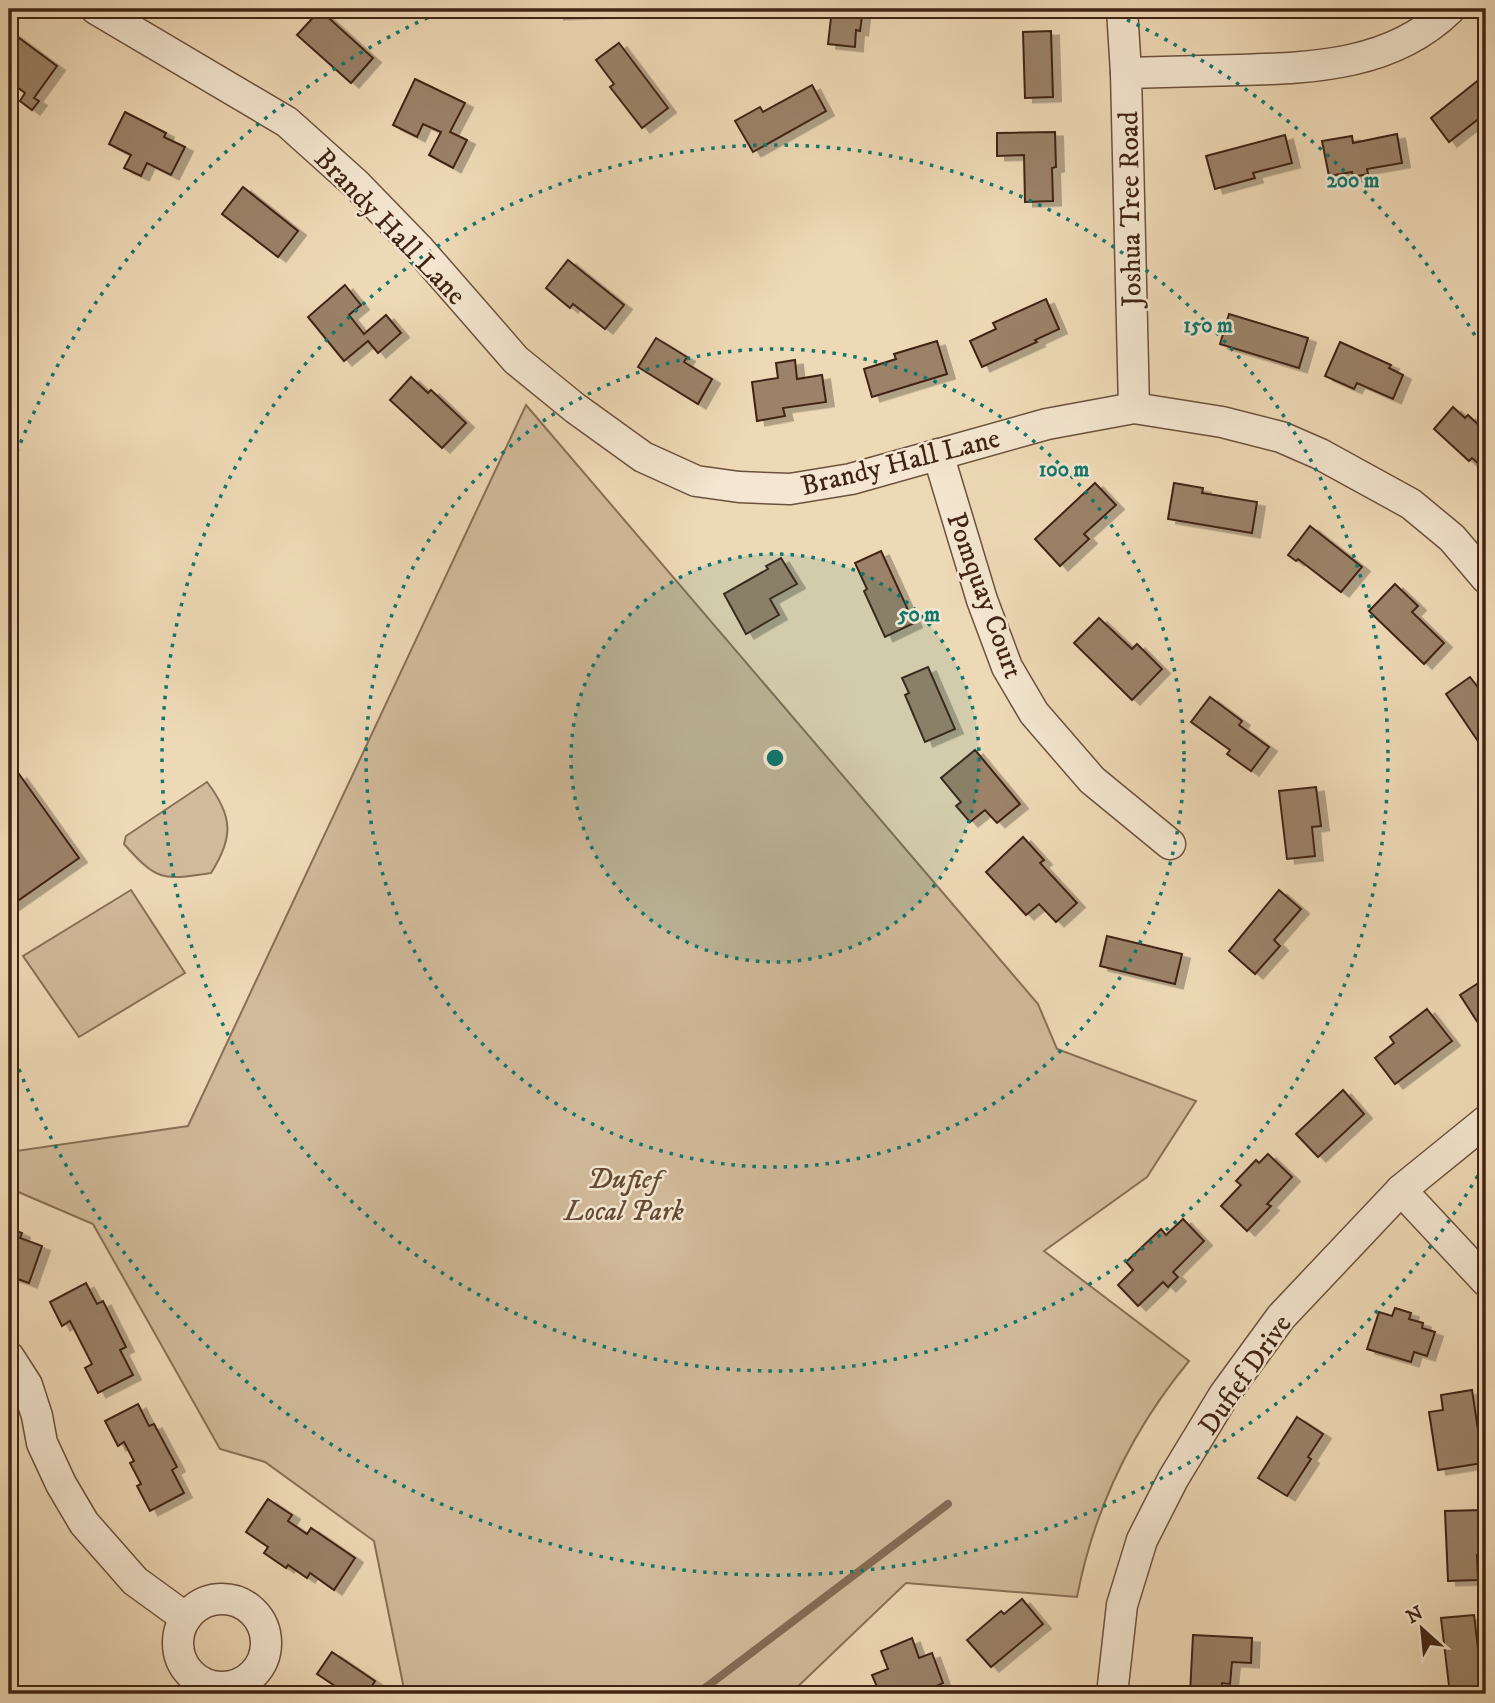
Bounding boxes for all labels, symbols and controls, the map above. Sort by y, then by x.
street label: Joshua Tree Road [1111,111,1150,310]
street label: Brandy Hall Lane [306,142,473,313]
text: 200 m [1326,168,1380,194]
text: 150 m [1183,313,1233,339]
street label: Brandy Hall Lane [797,421,1004,504]
text: 100 m [1039,457,1089,483]
street label: Pomquay Court [938,508,1031,683]
text: 50 m [897,602,940,628]
centre of rings [763,746,787,770]
park label: Dufief Local Park [562,1162,684,1229]
street label: Dufief Drive [1191,1308,1299,1442]
north arrow [1386,1594,1456,1664]
text: N [1403,1601,1427,1629]

